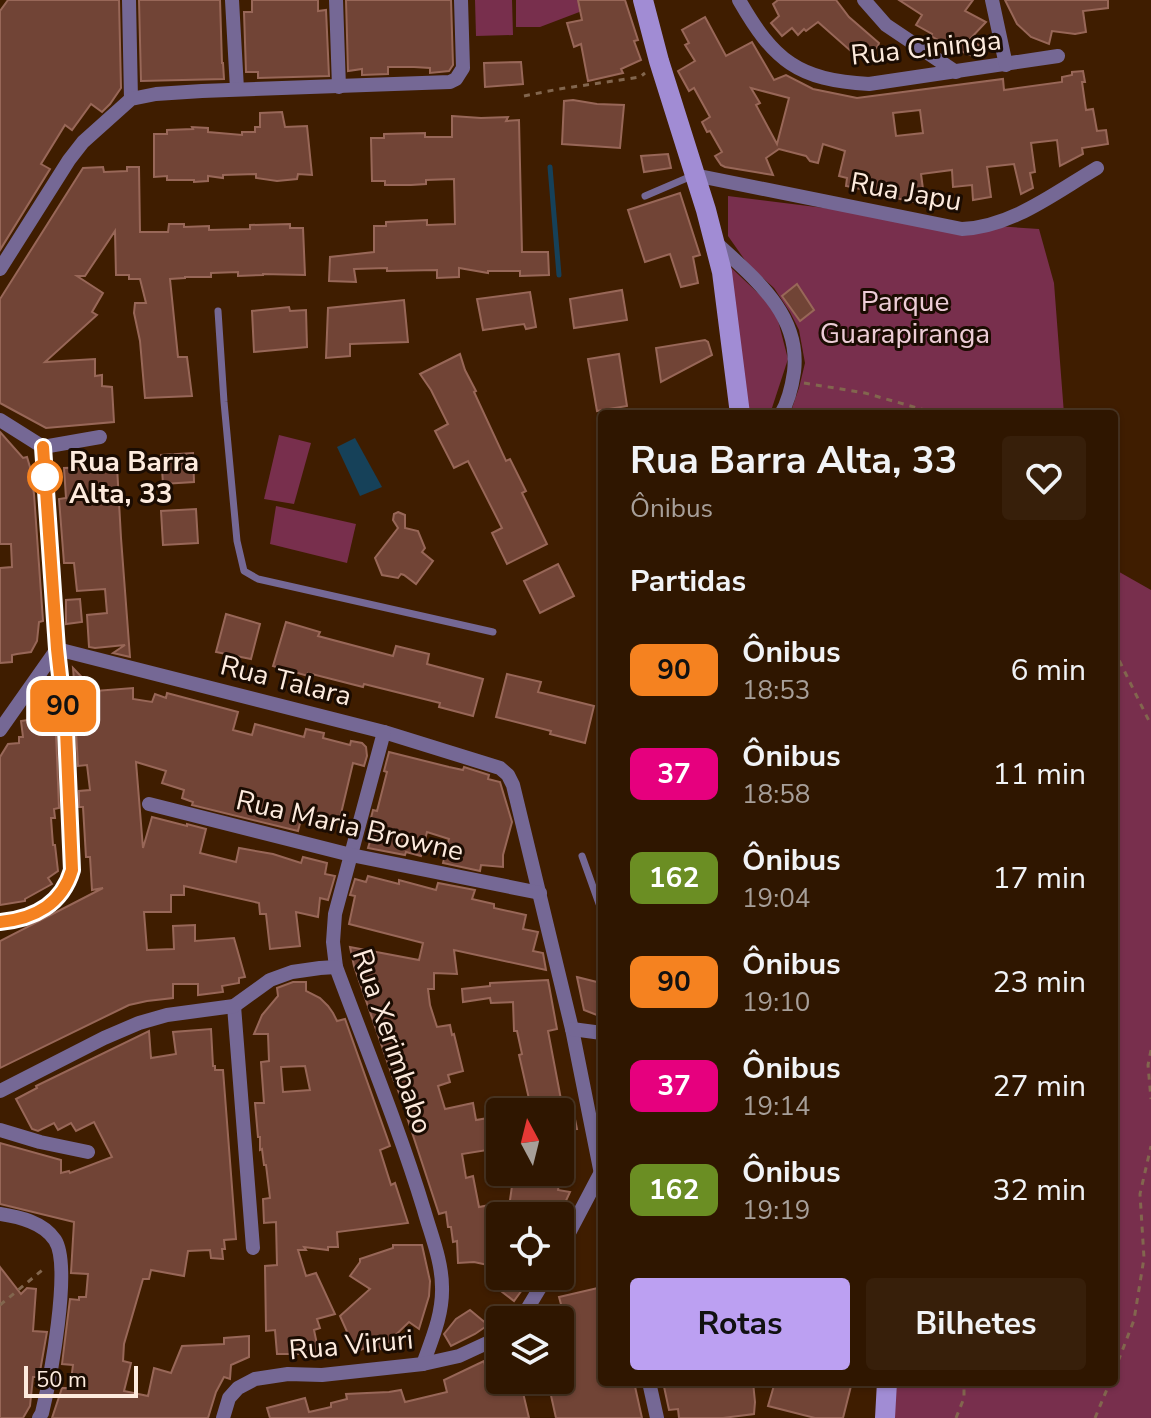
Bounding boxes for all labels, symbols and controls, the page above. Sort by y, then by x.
street label: Rua Cininga [849,21,1003,75]
street label: Rua Japu [847,164,964,220]
park label: Parque Guarapiranga [820,283,990,353]
text: Rua Barra Alta, 33 [630,435,957,486]
button: heart [1002,436,1086,520]
place label: Rua Barra Alta, 33 [69,443,199,513]
marker: Rua Barra Alta, 33 [28,460,62,494]
text: Ônibus [630,491,713,526]
text: Partidas [630,561,746,602]
text: Ônibus [742,632,841,673]
street label: Rua Talara [216,646,355,716]
text: 6 min [1011,650,1086,691]
text: 90 [657,651,691,689]
text: 18:53 [742,673,810,708]
line badge: 90 [27,680,99,732]
text: 90 [46,687,80,725]
text: Ônibus [742,736,841,777]
text: 11 min [993,754,1086,795]
text: 37 [657,755,691,793]
text: 18:58 [742,777,810,812]
street label: Rua Maria Browne [232,781,467,871]
text: Ônibus [742,840,841,881]
text: 17 min [993,858,1086,899]
text: 162 [649,859,699,897]
text: 19:04 [742,881,810,916]
street label: Rua Xerimbabo [343,944,441,1139]
text: Ônibus [742,944,841,985]
text: 23 min [993,962,1086,1003]
text: 90 [657,963,691,1001]
text: 19:10 [742,985,810,1020]
text: Ônibus [742,1048,841,1089]
text: 27 min [993,1066,1086,1107]
text: 37 [657,1067,691,1105]
text: 19:14 [742,1089,810,1124]
north arrow [486,1098,574,1186]
map controls [486,1098,574,1394]
text: Ônibus [742,1152,841,1193]
text: 32 min [993,1170,1086,1211]
text: 162 [649,1171,699,1209]
text: 19:19 [742,1193,810,1228]
button: locate [486,1202,574,1290]
button: Rotas [630,1278,850,1370]
button: Bilhetes [866,1278,1086,1370]
button: layers [486,1306,574,1394]
street label: Rua Viruri [287,1321,415,1369]
scale bar [24,1362,138,1398]
text: 50 m [36,1365,87,1395]

